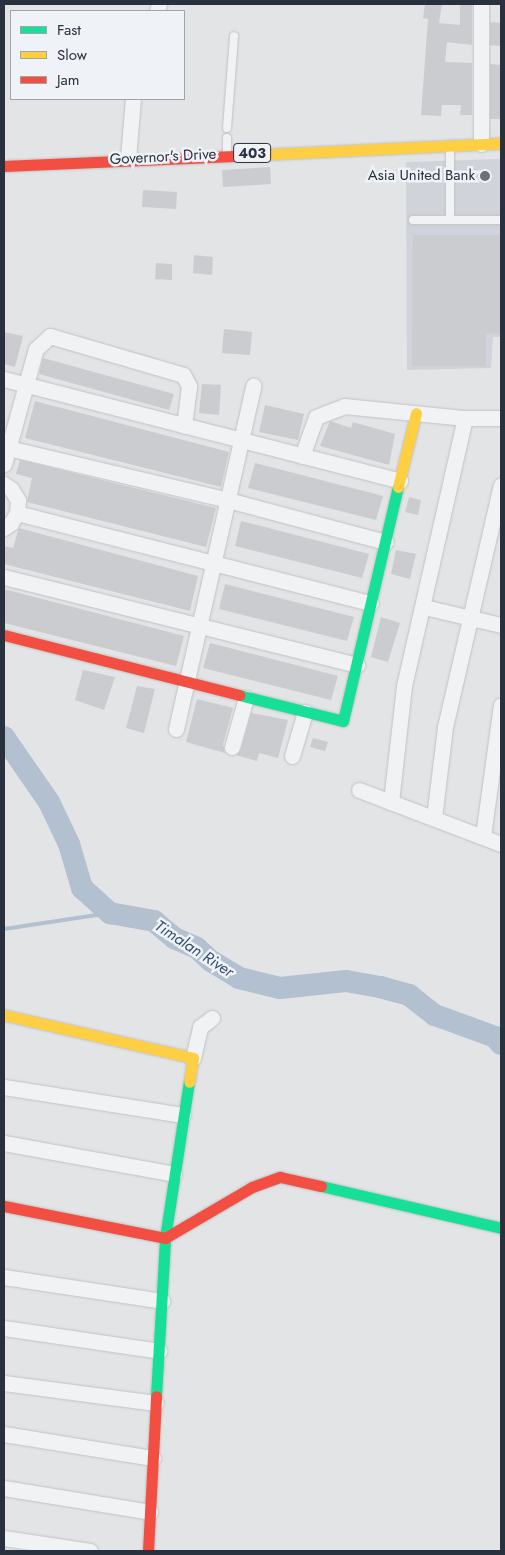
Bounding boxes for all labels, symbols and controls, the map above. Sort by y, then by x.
legend [10,10,185,100]
text: Fast [57,19,81,41]
text: Slow [57,44,87,66]
text: Jam [57,69,80,91]
road number: 403 [232,142,272,164]
street label: Governor's Drive [109,145,217,169]
place label: Asia United Bank [368,167,475,185]
marker: Asia United Bank [479,170,491,182]
water label: Timalan River [151,916,237,982]

